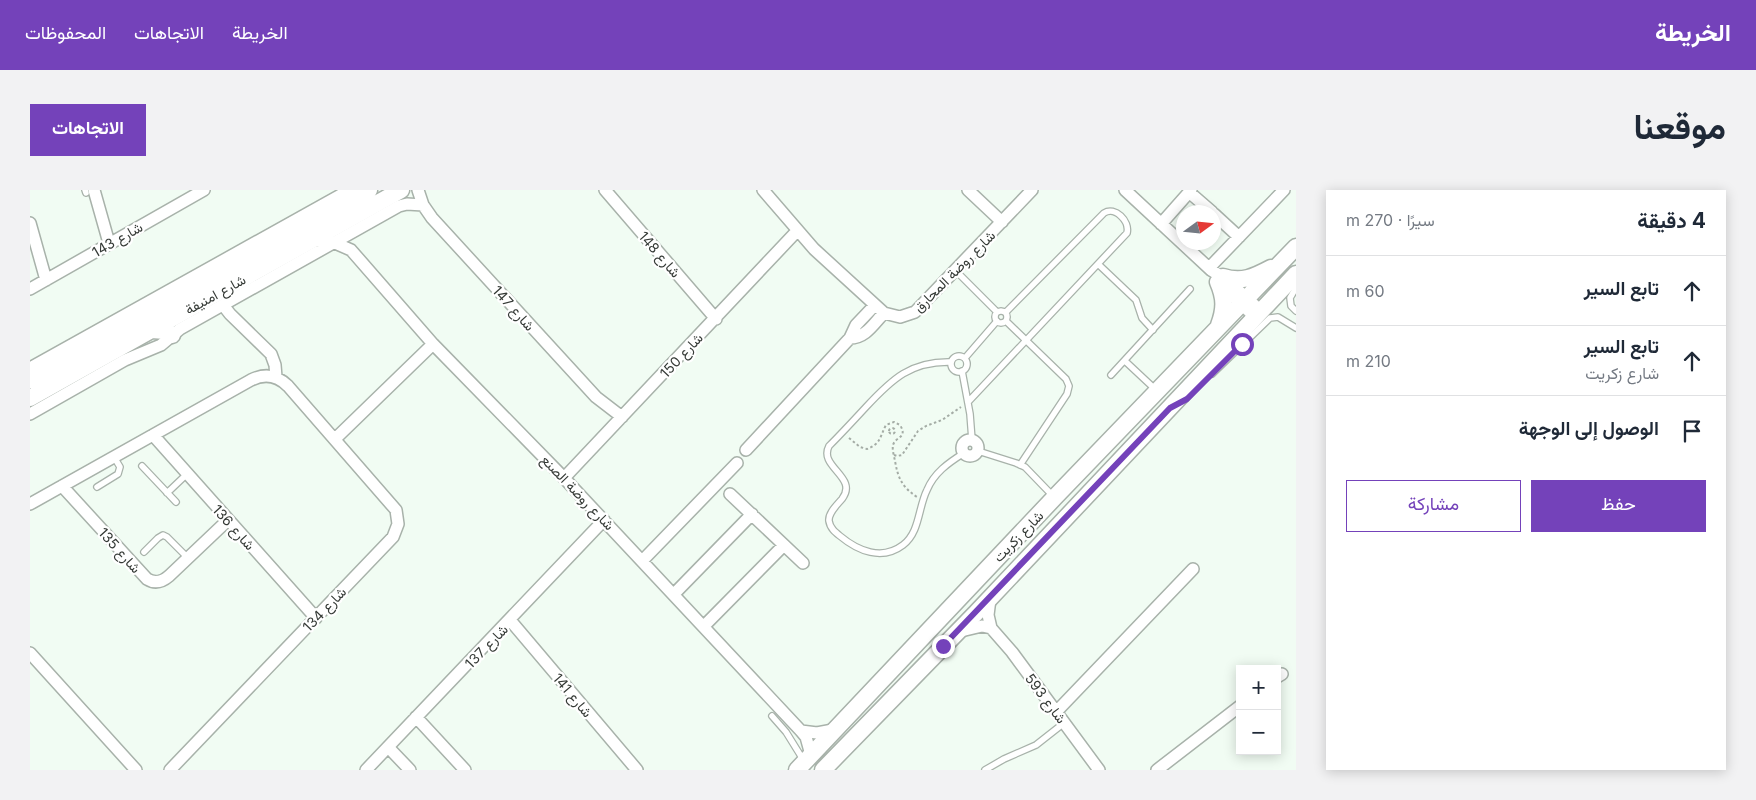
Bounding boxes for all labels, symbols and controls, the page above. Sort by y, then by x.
text: الخريطة [1655,18,1731,47]
text: المحفوظات [25,22,106,43]
text: الاتجاهات [134,22,204,43]
text: الخريطة [232,22,288,43]
button: الاتجاهات [30,104,146,156]
text: موقعنا [1633,105,1726,147]
north arrow [1176,205,1221,250]
text: 4 دقيقة [1637,208,1706,233]
text: سيرًا · 270 m [1346,210,1435,230]
street label: شارع 143 [89,218,147,263]
street label: شارع 148 [633,227,685,282]
street label: شارع روضة المحارق [910,227,1000,317]
street label: شارع امنيفة [182,270,250,320]
text: تابع السير [1584,277,1659,300]
icon: ahead [1678,277,1706,305]
text: 60 m [1346,281,1385,301]
street label: شارع 147 [487,282,539,336]
street label: شارع 150 [656,329,708,383]
route start [1231,333,1254,356]
text: تابع السير [1584,335,1659,358]
icon: ahead [1678,347,1706,375]
text: 210 m [1346,351,1391,371]
text: شارع زكريت [1585,363,1659,383]
text: الوصول إلى الوجهة [1519,417,1659,440]
icon: arrive [1678,417,1706,445]
street label: شارع روضة الصنع [536,451,618,535]
button: مشاركة [1346,480,1521,532]
button: حفظ [1531,480,1706,532]
street label: شارع 136 [207,501,259,555]
street label: شارع زكريت [989,507,1049,567]
street label: شارع 135 [93,524,145,578]
street label: شارع 134 [299,583,352,637]
street label: شارع 137 [461,621,513,674]
route end [932,635,955,658]
map controls [1236,665,1281,755]
button: + [1236,665,1281,710]
street label: شارع 141 [547,670,596,722]
street label: شارع 593 [1019,670,1070,728]
button: − [1236,710,1281,755]

